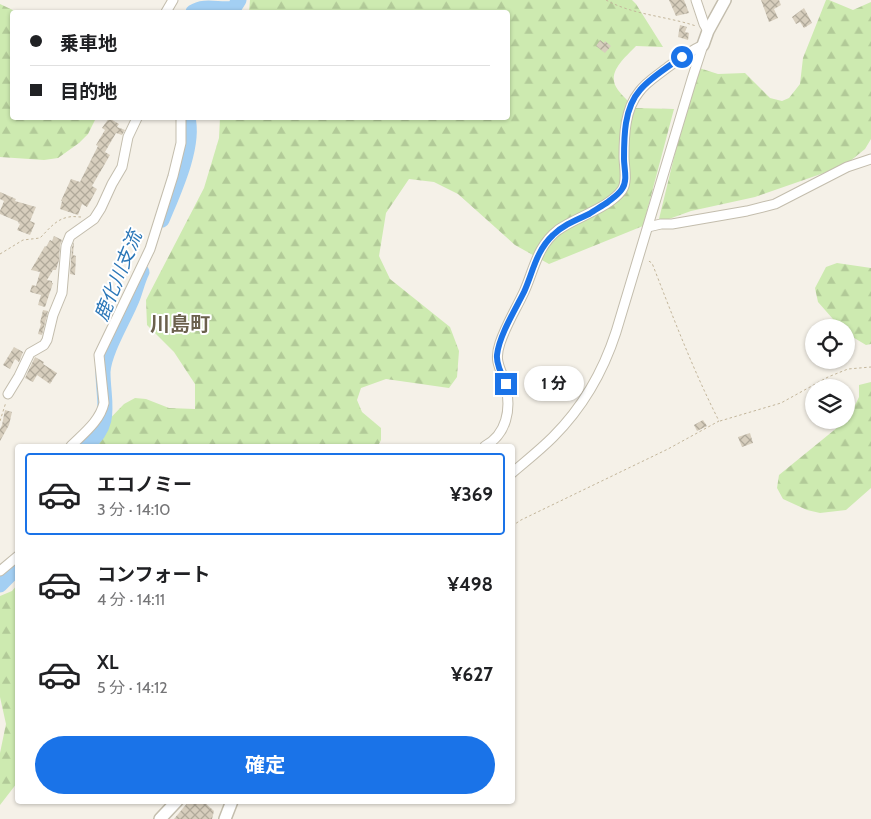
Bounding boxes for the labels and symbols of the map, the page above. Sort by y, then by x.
route start [671,46,693,68]
water label: 鹿化川支流 [90,225,148,324]
district label: 川島町 [150,312,210,336]
callout: 1 分 [524,366,584,402]
route end [495,373,517,395]

